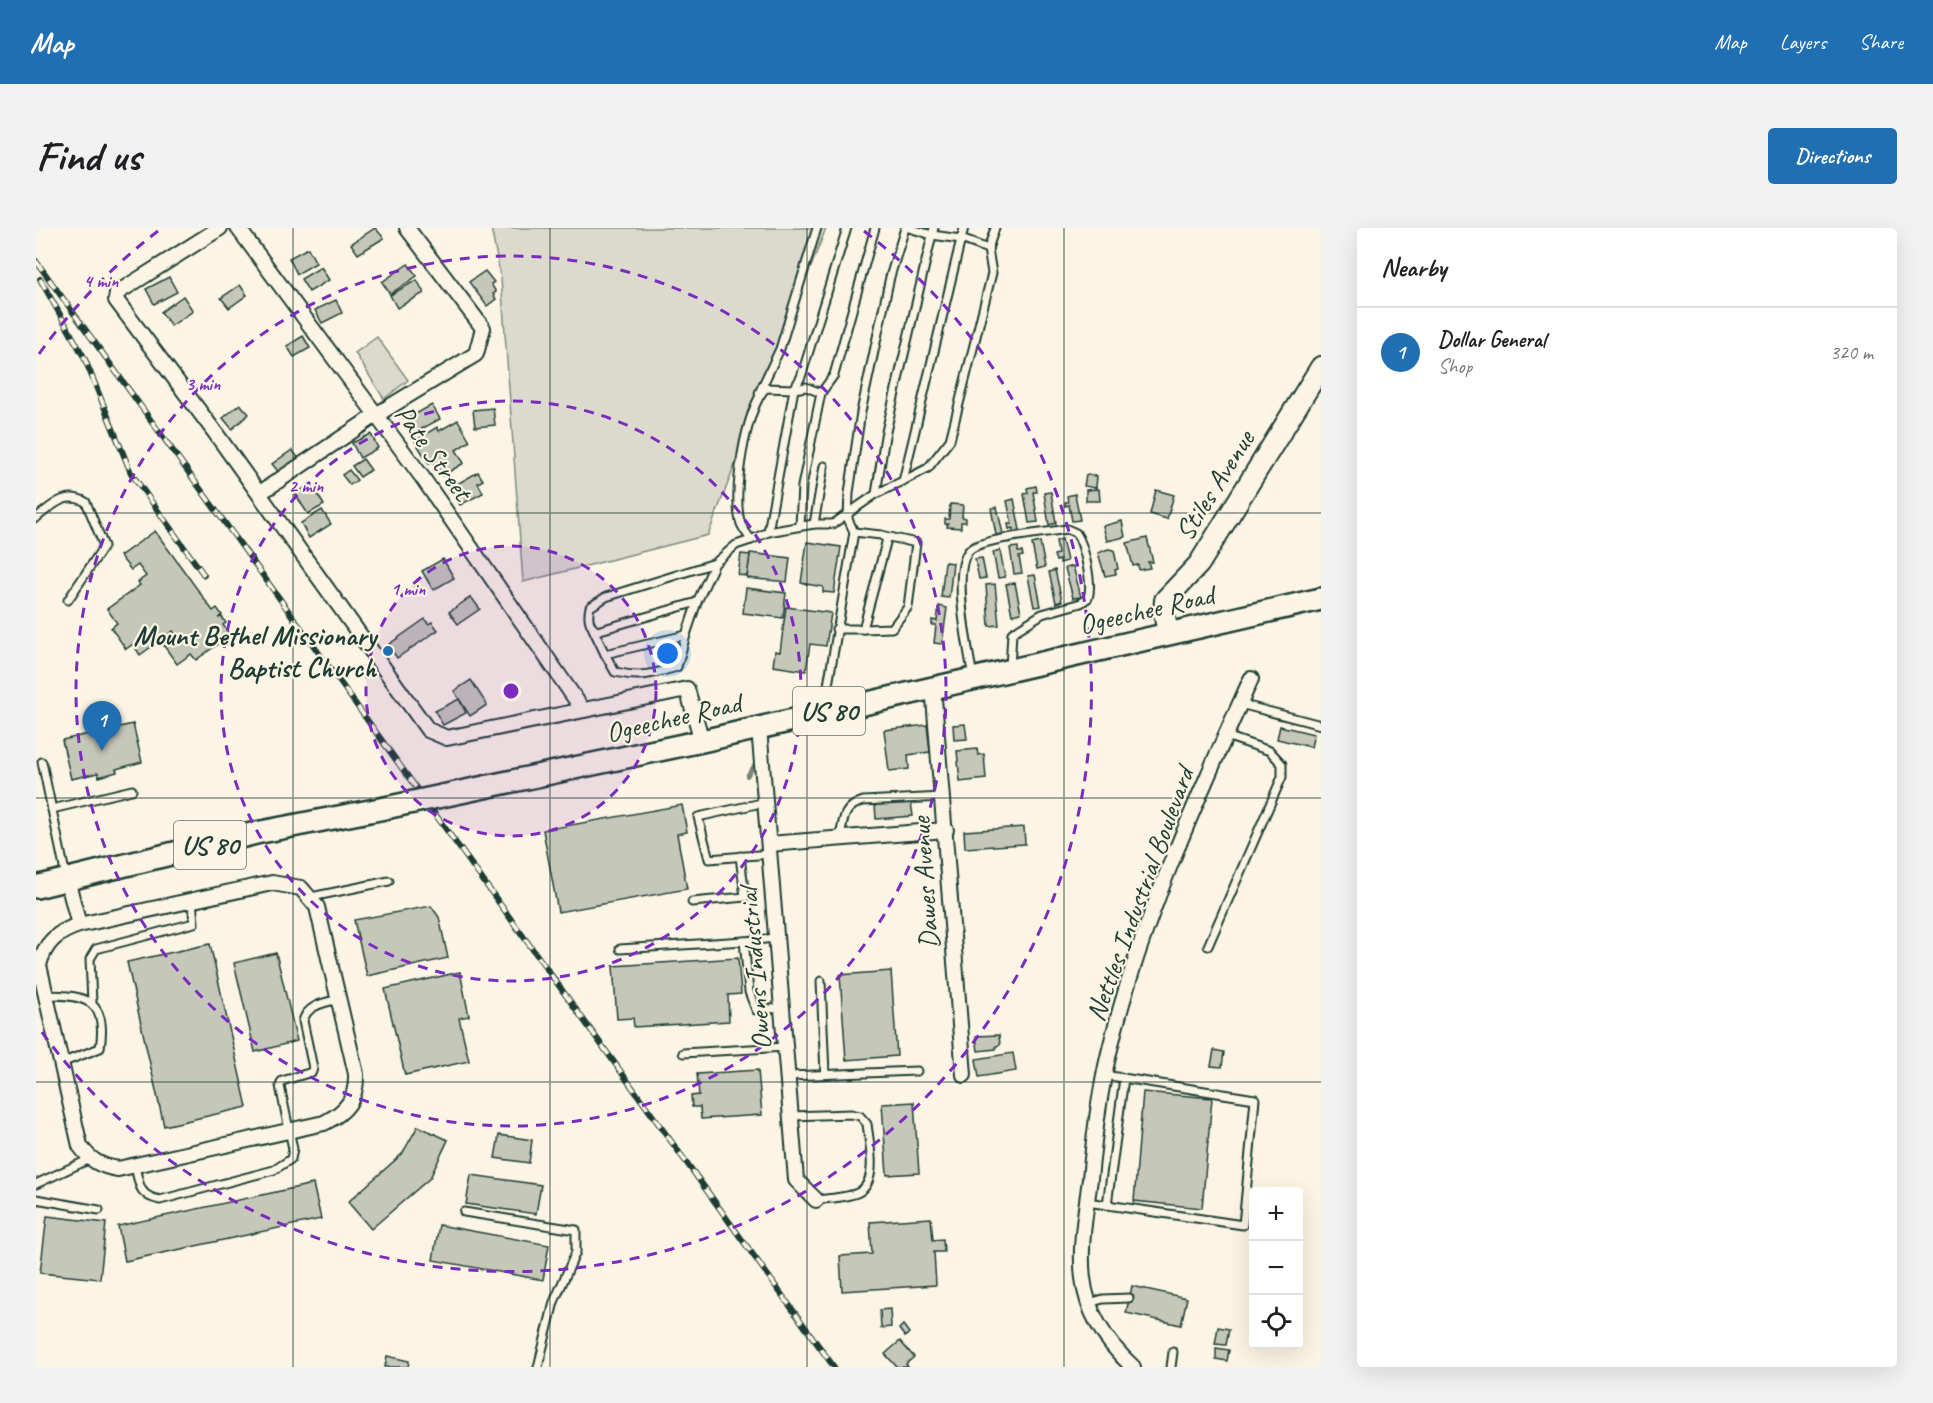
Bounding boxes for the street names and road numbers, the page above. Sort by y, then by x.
street label: Pate Street [387,398,482,509]
street label: Stiles Avenue [1167,422,1263,547]
street label: Ogeechee Road [1075,576,1221,642]
street label: Ogeechee Road [602,684,748,750]
road number: US 80 [793,687,865,735]
street label: Nettles Industrial Boulevard [1077,759,1203,1026]
street label: Dawes Avenue [902,814,947,950]
road number: US 80 [174,821,246,869]
street label: Owens Industrial [730,881,779,1051]

